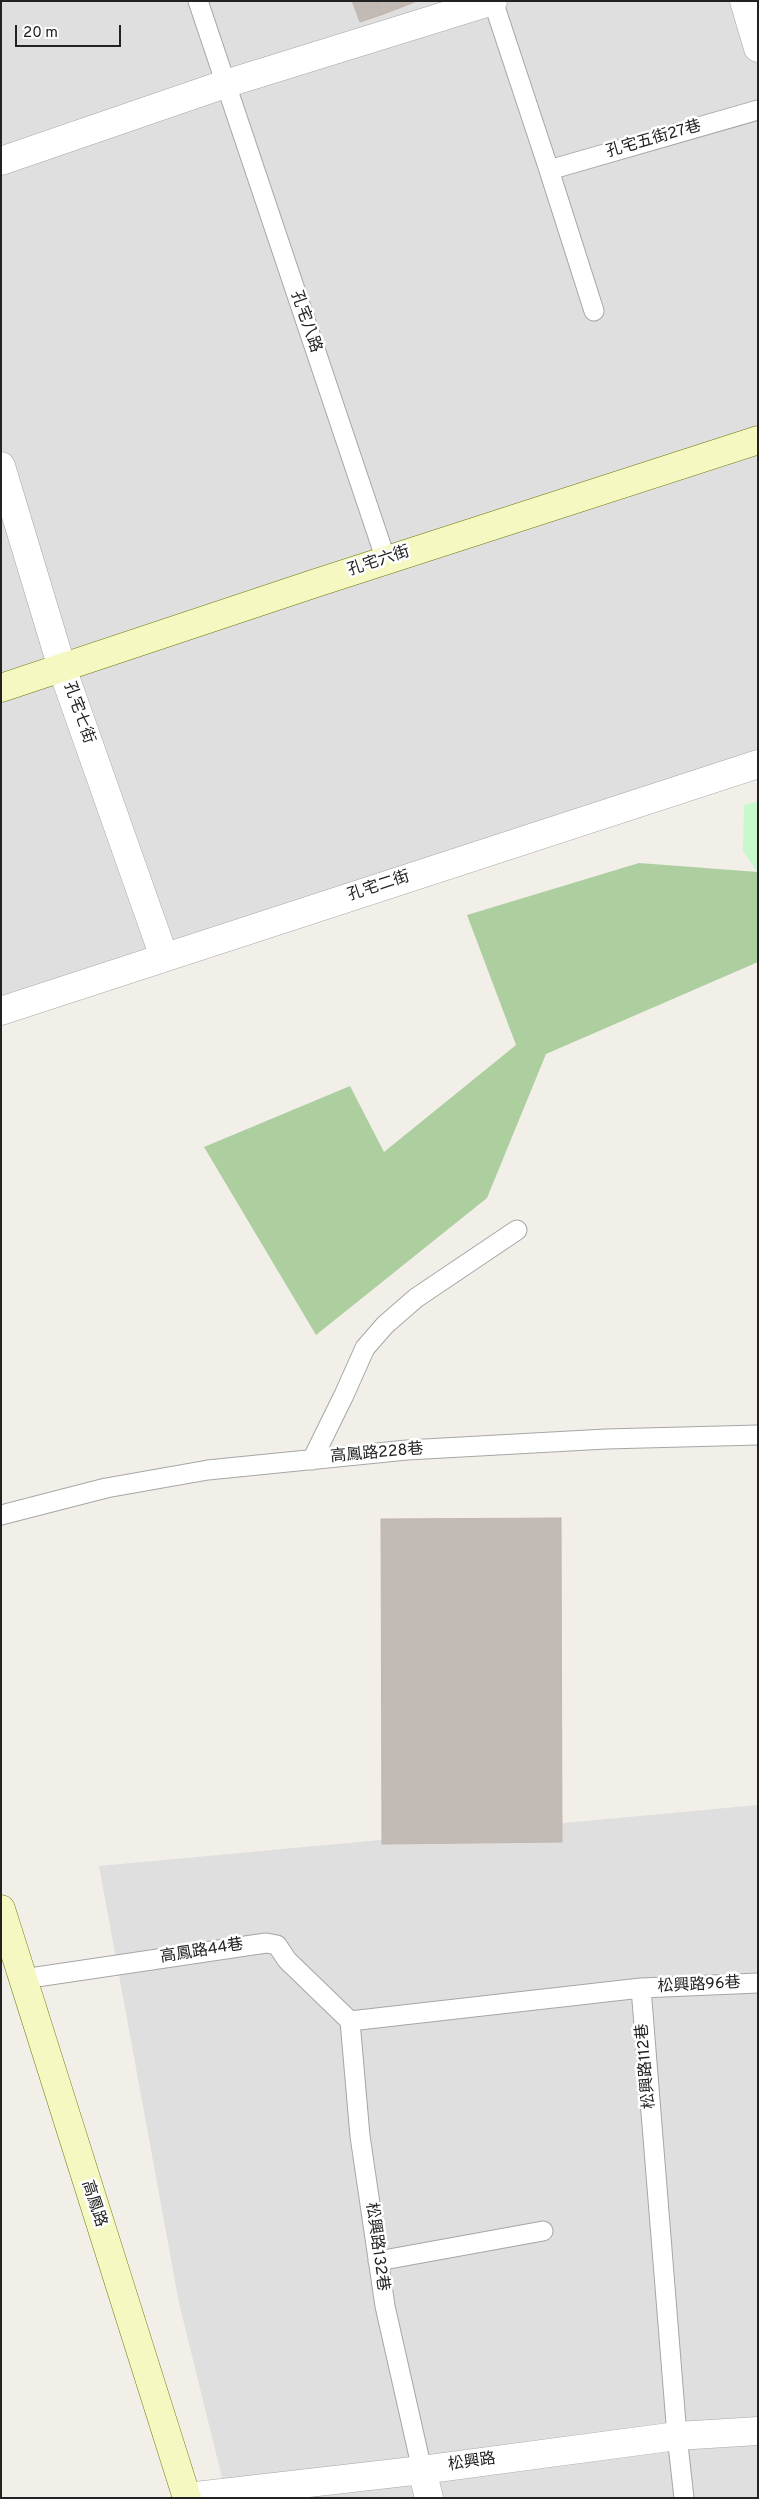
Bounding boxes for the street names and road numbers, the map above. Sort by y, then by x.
street label: 孔宅五街27巷 [604,117,704,163]
street label: 孔宅八路 [286,289,324,355]
street label: 孔宅六街 [346,543,412,581]
street label: 孔宅七街 [59,680,97,746]
street label: 孔宅二街 [346,868,412,906]
street label: 高鳳路228巷 [330,1440,424,1468]
street label: 高鳳路44巷 [159,1936,245,1968]
street label: 松興路96巷 [657,1974,741,1998]
street label: 松興路112巷 [634,2022,660,2110]
street label: 高鳳路 [76,2178,110,2230]
street label: 松興路132巷 [360,2202,392,2292]
street label: 松興路 [447,2450,497,2476]

